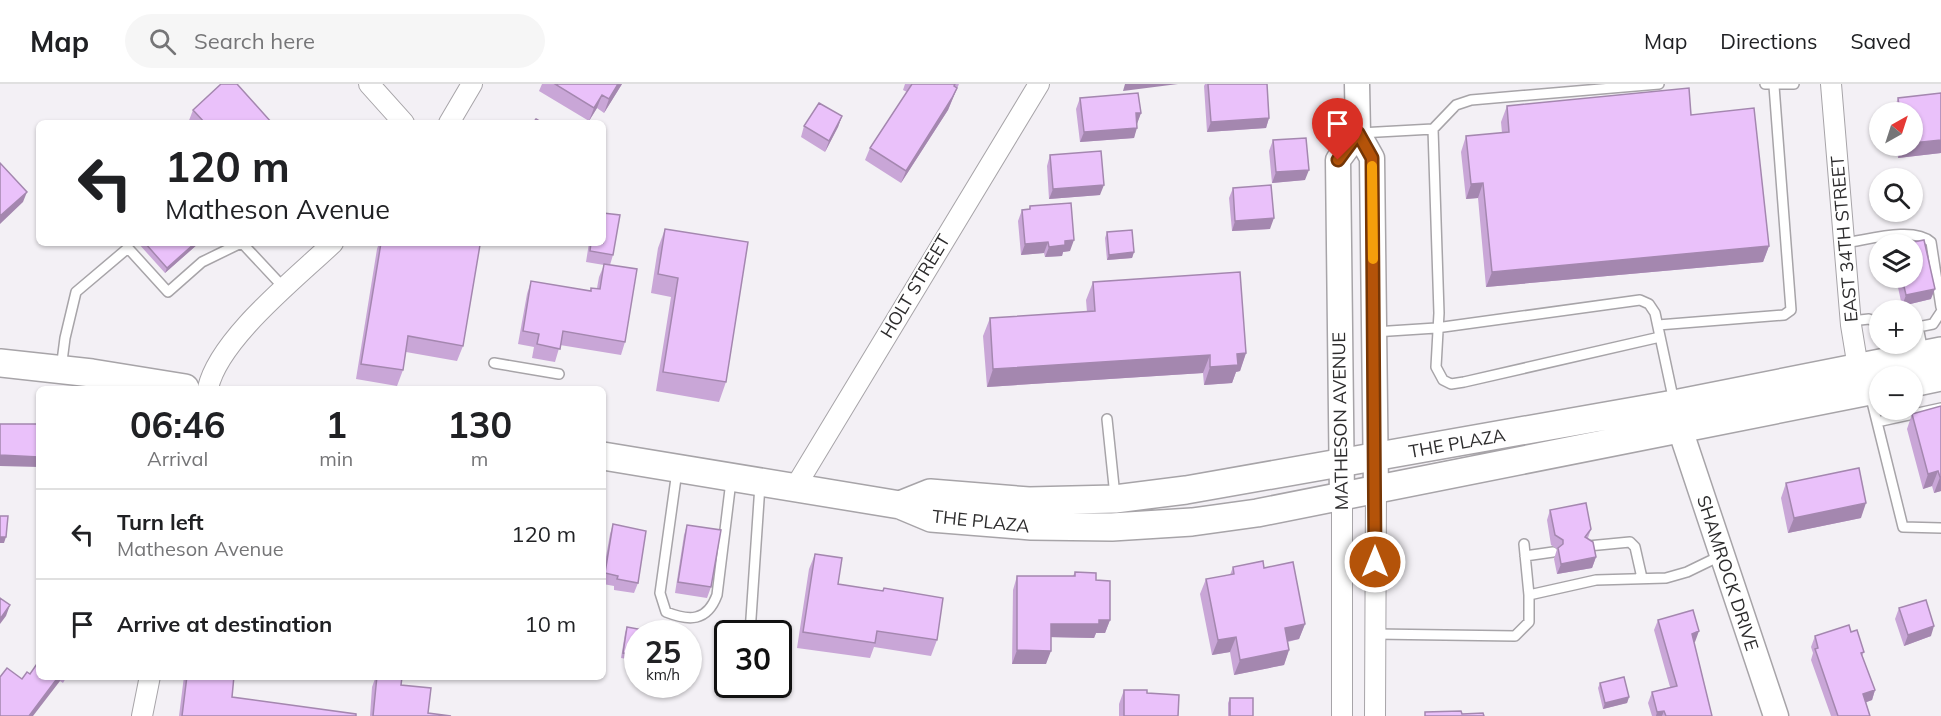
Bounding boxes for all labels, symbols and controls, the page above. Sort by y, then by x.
search box [125,14,545,68]
text: Map [30,24,89,59]
icon: search [146,25,179,58]
text: Search here [194,27,315,55]
text: Map [1644,28,1687,54]
text: Directions [1720,28,1817,54]
text: Saved [1850,28,1911,54]
pin [1312,98,1363,160]
north arrow [1869,102,1923,156]
map controls [1869,102,1923,420]
icon: arrive [1321,107,1354,140]
text: 120 m [165,140,290,193]
icon: left [66,144,144,222]
street label: EAST 34TH STREET [1825,155,1863,323]
button: search [1869,168,1923,222]
text: Matheson Avenue [165,192,390,226]
street label: HOLT STREET [875,230,955,342]
button: layers [1869,234,1923,288]
button: + [1869,300,1923,354]
street label: MATHESON AVENUE [1327,332,1353,510]
button: − [1869,366,1923,420]
text: 06:46 [130,402,225,447]
text: 1 [325,402,347,447]
text: 130 [447,402,512,447]
street label: THE PLAZA [1407,423,1507,463]
text: Arrival [147,446,208,471]
text: min [319,446,353,471]
text: m [471,446,488,471]
street label: SHAMROCK DRIVE [1692,492,1764,654]
street label: THE PLAZA [931,504,1031,538]
text: Turn left [117,508,204,536]
icon: left [66,518,99,551]
text: 120 m [511,520,576,548]
position arrow [1343,530,1407,594]
text: Matheson Avenue [117,536,284,561]
icon: arrive [66,608,99,641]
text: Arrive at destination [117,610,332,638]
text: 10 m [525,610,576,638]
speed limit sign: 30 [714,620,792,698]
text: 25 [645,633,681,671]
text: km/h [646,665,680,684]

